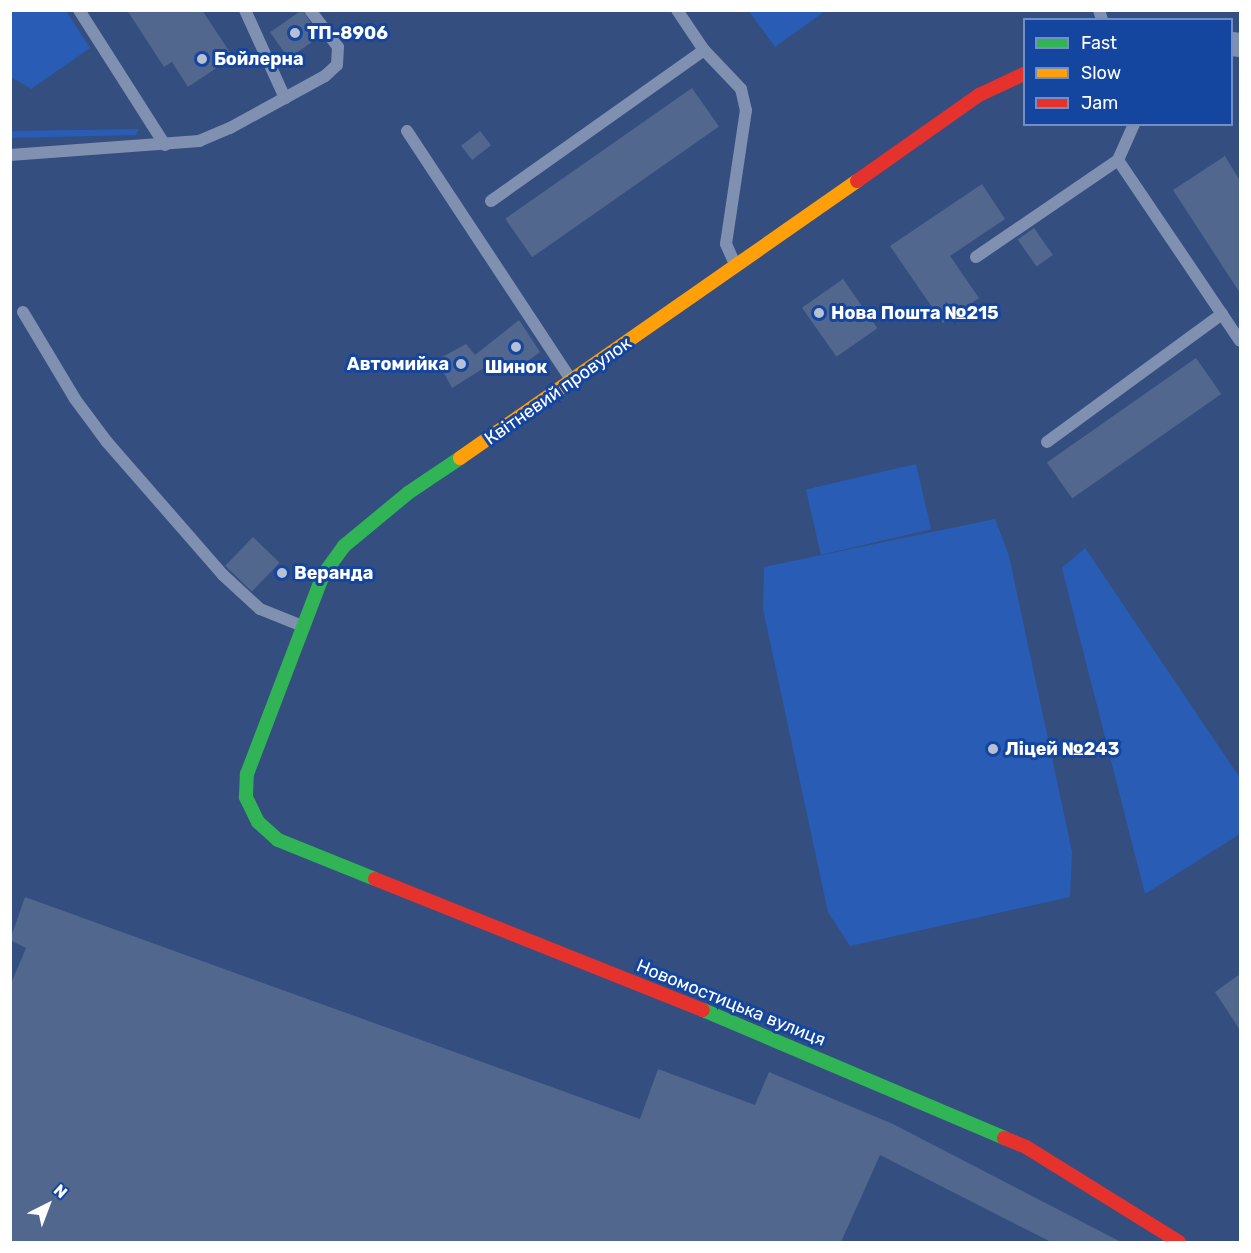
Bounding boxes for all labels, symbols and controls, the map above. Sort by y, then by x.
legend [1023,18,1233,126]
place label: ТП-8906 [307,22,388,44]
marker: ТП-8906 [288,26,302,40]
text: Fast [1081,32,1117,54]
place label: Бойлерна [214,48,304,70]
marker: Бойлерна [195,52,209,66]
text: Slow [1081,62,1121,84]
text: Jam [1081,92,1118,114]
place label: Нова Пошта №215 [831,302,999,324]
marker: Нова Пошта №215 [812,306,826,320]
street label: Квітневий провулок [480,332,636,450]
marker: Шинок [509,340,523,354]
place label: Автомийка [347,353,449,375]
place label: Шинок [485,356,547,378]
marker: Автомийка [454,357,468,371]
place label: Веранда [294,562,373,584]
marker: Веранда [275,566,289,580]
place label: Ліцей №243 [1005,738,1119,760]
marker: Ліцей №243 [986,742,1000,756]
street label: Новомостицька вулиця [633,955,829,1051]
north arrow [18,1175,78,1235]
text: N [50,1180,71,1202]

